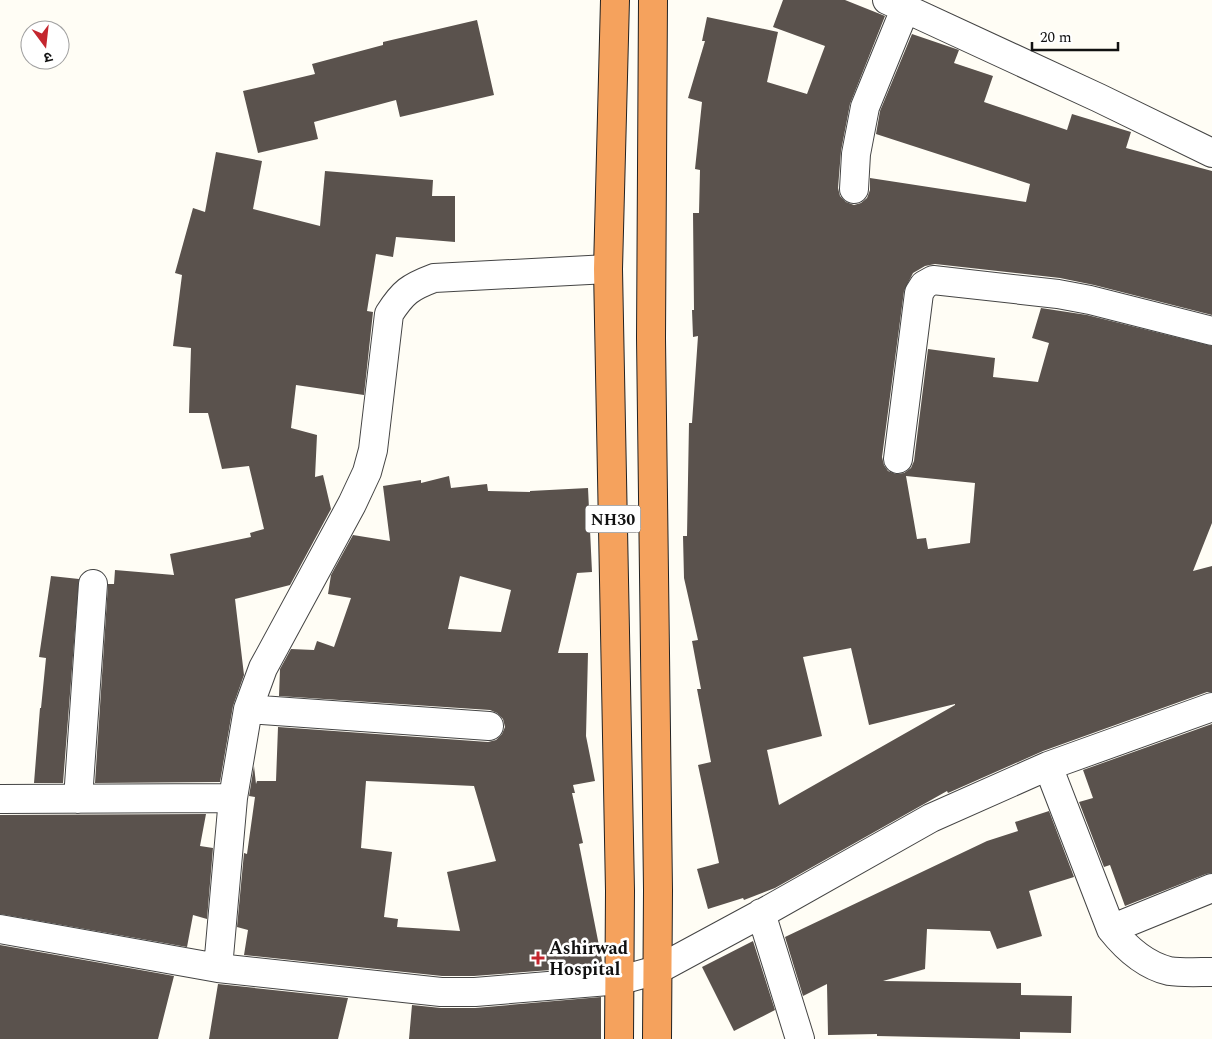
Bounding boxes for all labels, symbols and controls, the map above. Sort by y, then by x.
north arrow [20,20,70,70]
scale bar [1032,20,1118,52]
text: 20 m [1040,26,1072,49]
text: उ [41,46,55,68]
road number: NH30 [586,506,640,532]
place label: Ashirwad Hospital [549,935,629,983]
marker: Ashirwad Hospital [531,951,545,965]

